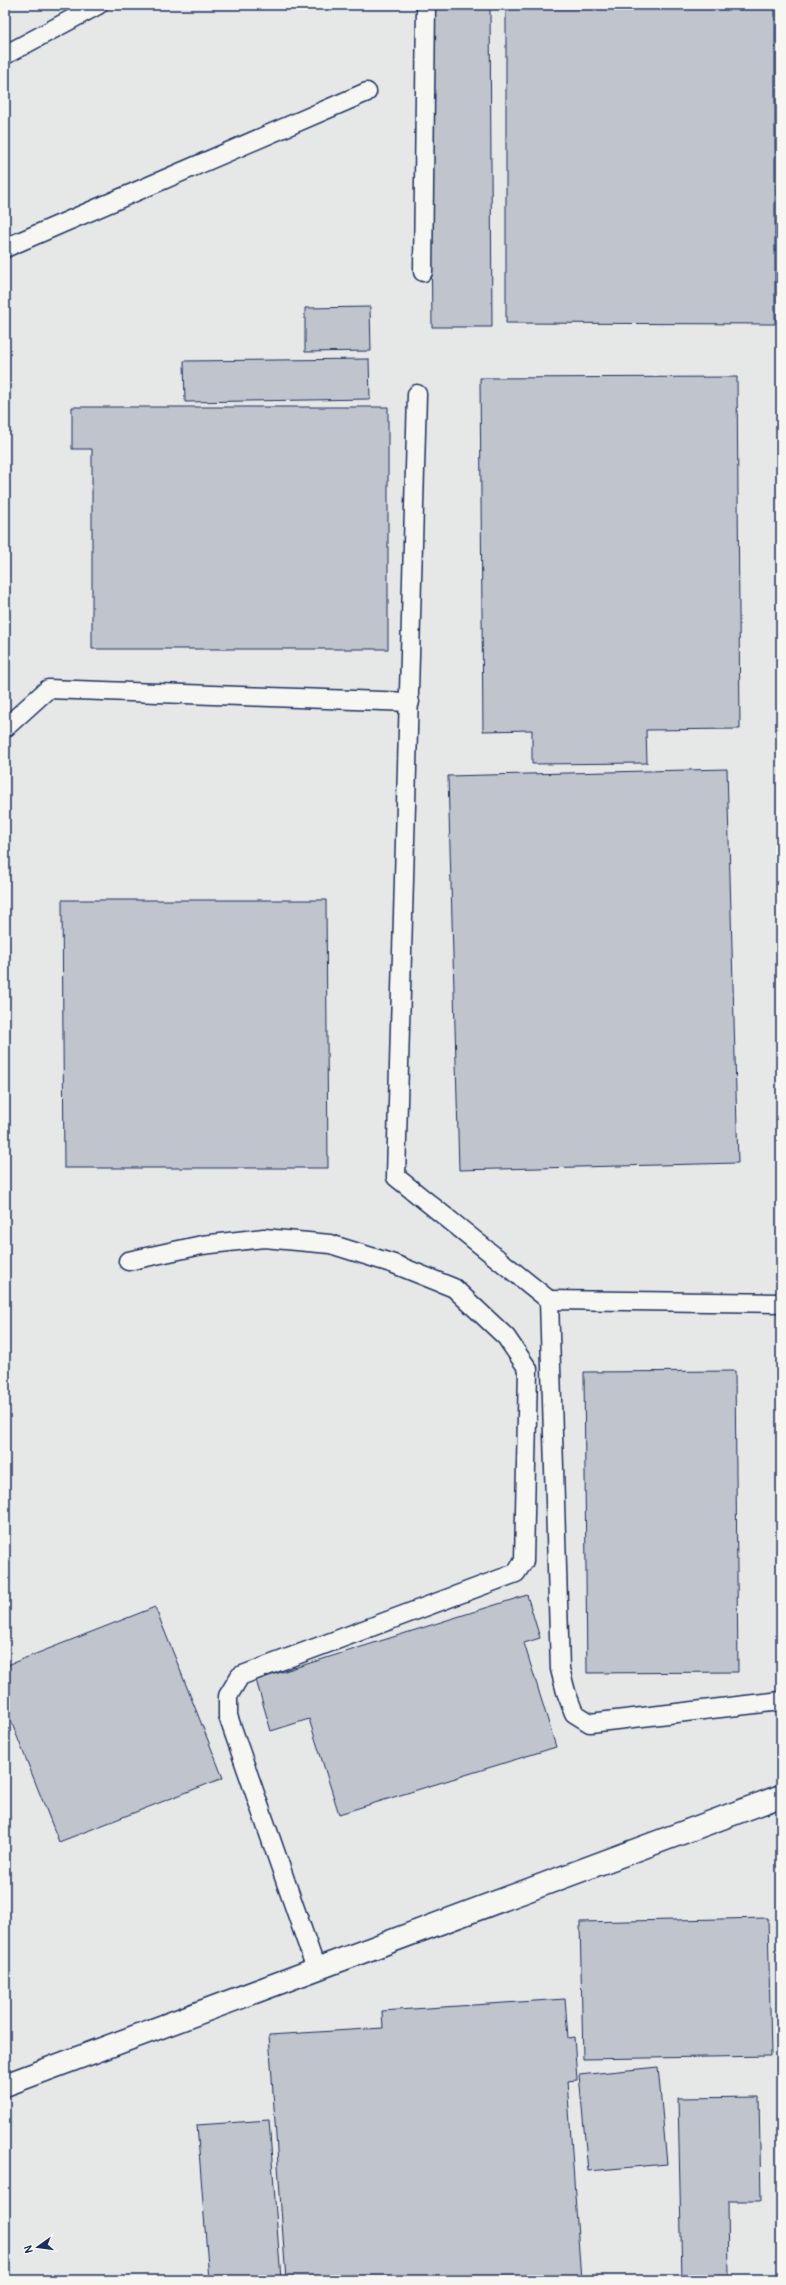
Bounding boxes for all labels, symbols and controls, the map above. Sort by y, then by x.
north arrow [18,2227,58,2267]
text: N [21,2244,36,2254]

